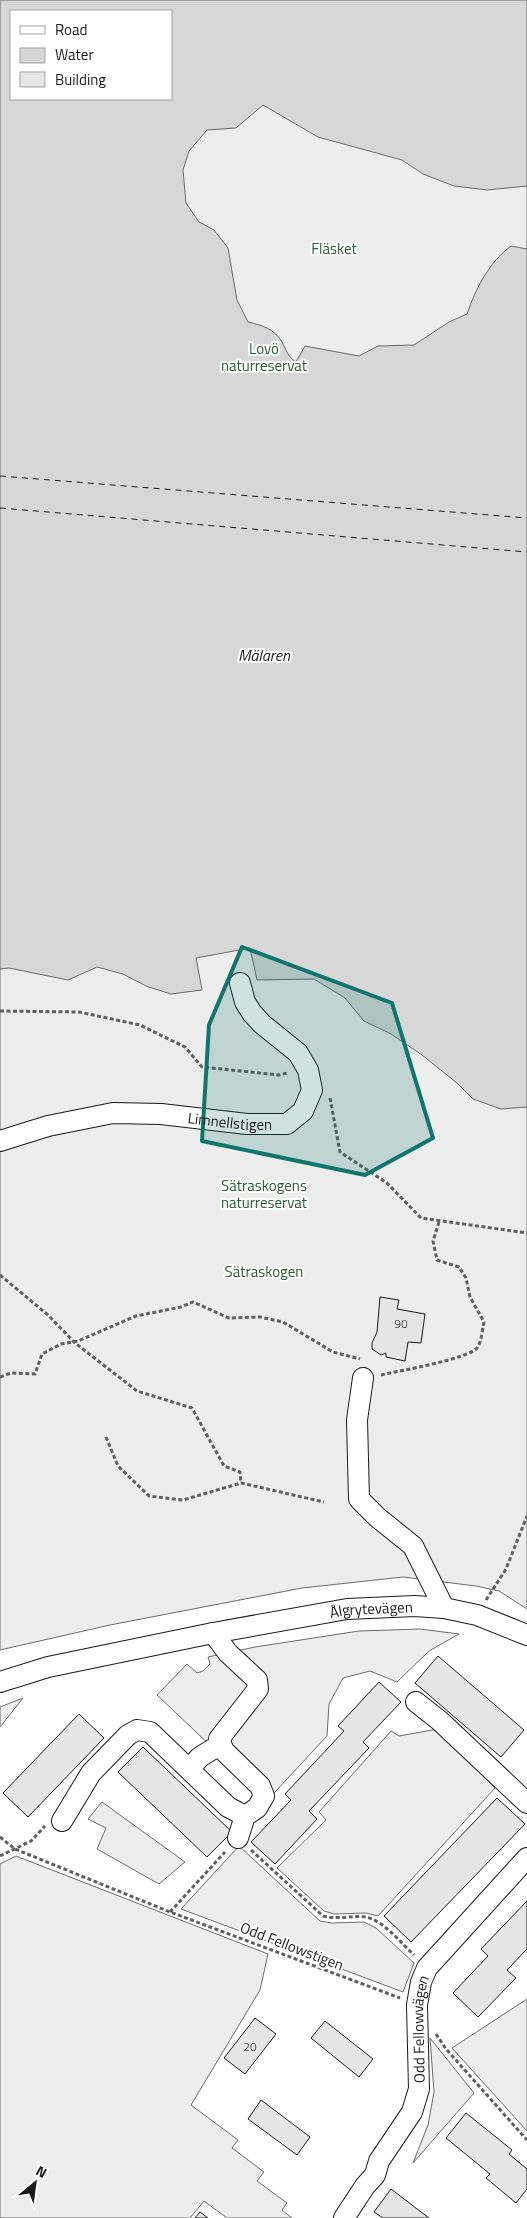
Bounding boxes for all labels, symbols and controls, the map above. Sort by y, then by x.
legend [10,10,172,100]
text: Road [55,18,87,41]
text: Water [55,43,94,66]
text: Building [55,68,106,91]
park label: Fläsket [311,237,358,260]
park label: Lovö naturreservat [221,337,308,377]
water label: Mälaren [238,643,291,667]
street label: Limnellstigen [187,1106,272,1136]
park label: Sätraskogens naturreservat [221,1174,308,1214]
park label: Sätraskogen [225,1260,303,1283]
house number: 90 [394,1314,408,1333]
street label: Ålgrytevägen [328,1595,413,1623]
street label: Odd Fellowstigen [237,1916,347,1976]
street label: Odd Fellowvägen [406,1971,434,2083]
house number: 20 [243,2037,257,2056]
north arrow [10,2158,60,2208]
text: N [32,2160,51,2183]

